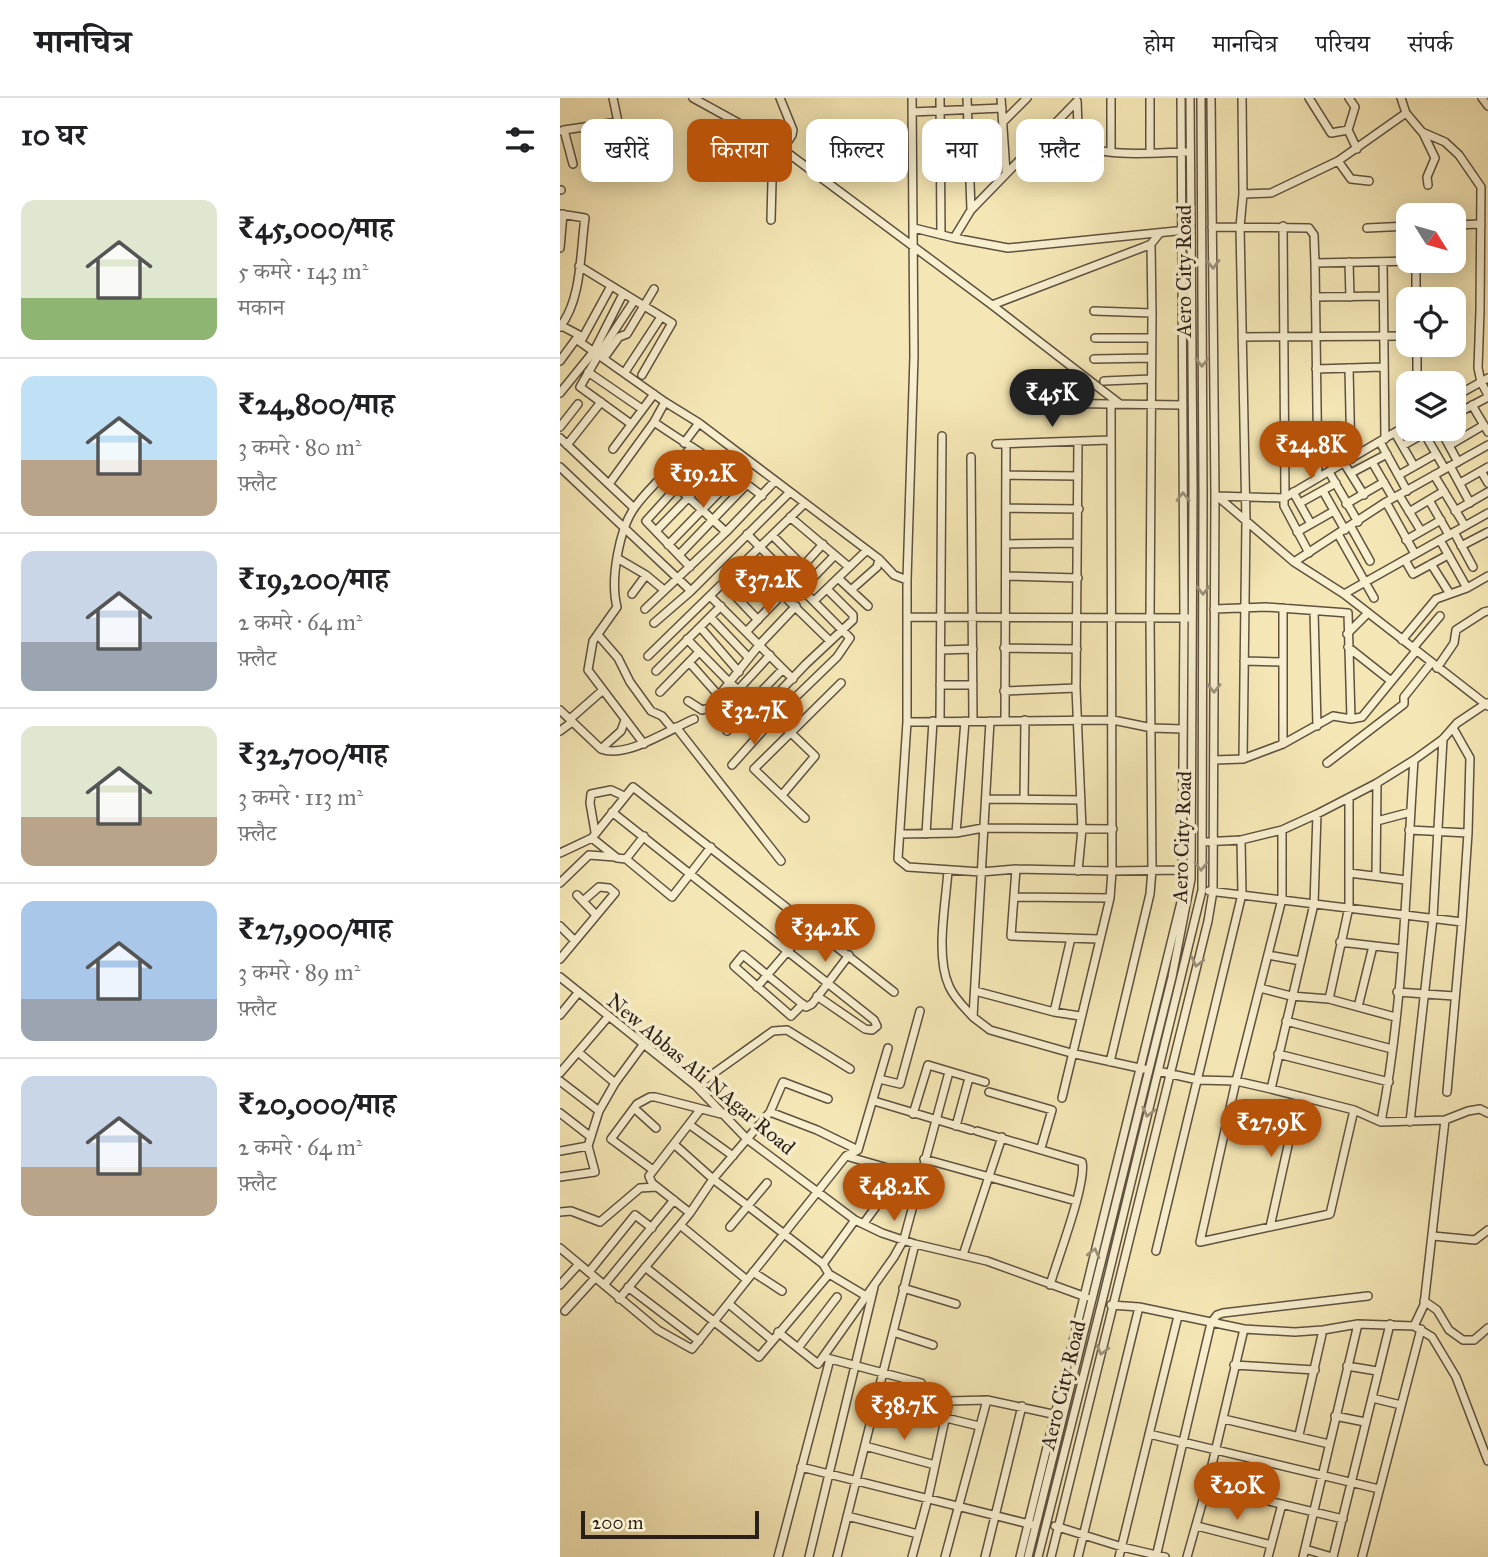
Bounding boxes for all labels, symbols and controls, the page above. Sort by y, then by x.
text: मानचित्र [35,22,131,62]
text: होम [1144,29,1174,59]
text: मानचित्र [1212,29,1278,59]
text: परिचय [1316,29,1370,59]
text: संपर्क [1408,29,1453,59]
text: 10 घर [21,117,86,153]
chip: खरीदें [581,119,673,182]
chip: किराया [687,119,792,182]
chip: फ़िल्टर [806,119,908,182]
chip: नया [922,119,1002,182]
chip: फ़्लैट [1016,119,1104,182]
icon: filters [501,121,539,159]
north arrow [1396,203,1466,273]
map controls [1396,203,1466,441]
street label: Aero City Road [1171,204,1197,338]
text: ₹45,000/माह [238,210,394,246]
icon: home [77,228,161,312]
text: 5 कमरे · 143 m² [238,257,368,285]
one-way arrow [1205,259,1221,270]
button: locate [1396,287,1466,357]
text: मकान [238,293,285,321]
one-way arrow [1194,357,1210,368]
pin: ₹45K [1011,370,1093,429]
button: layers [1396,371,1466,441]
text: ₹45K [1026,378,1078,406]
text: ₹24,800/माह [238,386,394,422]
icon: home [77,404,161,488]
pin: ₹24.8K [1254,422,1368,481]
text: ₹24.8K [1275,430,1347,458]
text: 3 कमरे · 80 m² [238,433,361,461]
pin: ₹19.2K [646,450,760,510]
text: ₹19.2K [670,459,736,487]
text: फ़्लैट [238,469,276,497]
one-way arrow [1175,491,1191,502]
pin: ₹37.2K [711,556,825,616]
text: ₹19,200/माह [238,561,389,597]
text: ₹37.2K [735,565,801,593]
icon: home [77,579,161,663]
one-way arrow [1195,585,1211,595]
text: 2 कमरे · 64 m² [238,608,363,636]
text: फ़्लैट [238,644,276,672]
one-way arrow [1206,683,1222,693]
pin: ₹32.7K [697,688,811,747]
text: ₹32.7K [721,696,787,724]
text: ₹32,700/माह [238,736,388,772]
icon: home [77,754,161,838]
street label: Aero City Road [1167,770,1197,905]
text: 3 कमरे · 113 m² [238,783,363,811]
text: फ़्लैट [238,819,276,847]
one-way arrow [1193,861,1209,872]
pin: ₹34.2K [768,904,882,964]
text: ₹27,900/माह [238,911,392,947]
text: ₹34.2K [791,913,859,941]
icon: home [77,929,161,1013]
one-way arrow [1191,956,1205,968]
text: 3 कमरे · 89 m² [238,958,360,986]
street label: New Abbas Ali NAgar Road [602,988,801,1161]
text: फ़्लैट [238,994,276,1022]
text: ₹20,000/माह [238,1086,396,1122]
pin: ₹27.9K [1214,1100,1328,1159]
icon: home [77,1104,161,1188]
one-way arrow [1142,1106,1157,1118]
text: ₹27.9K [1236,1108,1306,1136]
text: 2 कमरे · 64 m² [238,1133,363,1161]
pin: ₹48.2K [837,1164,951,1223]
text: फ़्लैट [238,1169,276,1197]
text: ₹48.2K [859,1172,929,1200]
one-way arrow [1086,1247,1100,1259]
street label: Aero City Road [1034,1317,1092,1453]
one-way arrow [1096,1344,1110,1356]
pin: ₹38.7K [847,1382,961,1442]
text: ₹38.7K [871,1391,937,1419]
pin: ₹20K [1196,1462,1278,1522]
text: ₹20K [1210,1471,1264,1499]
scale bar [581,1508,760,1540]
text: 200 m [592,1511,644,1534]

